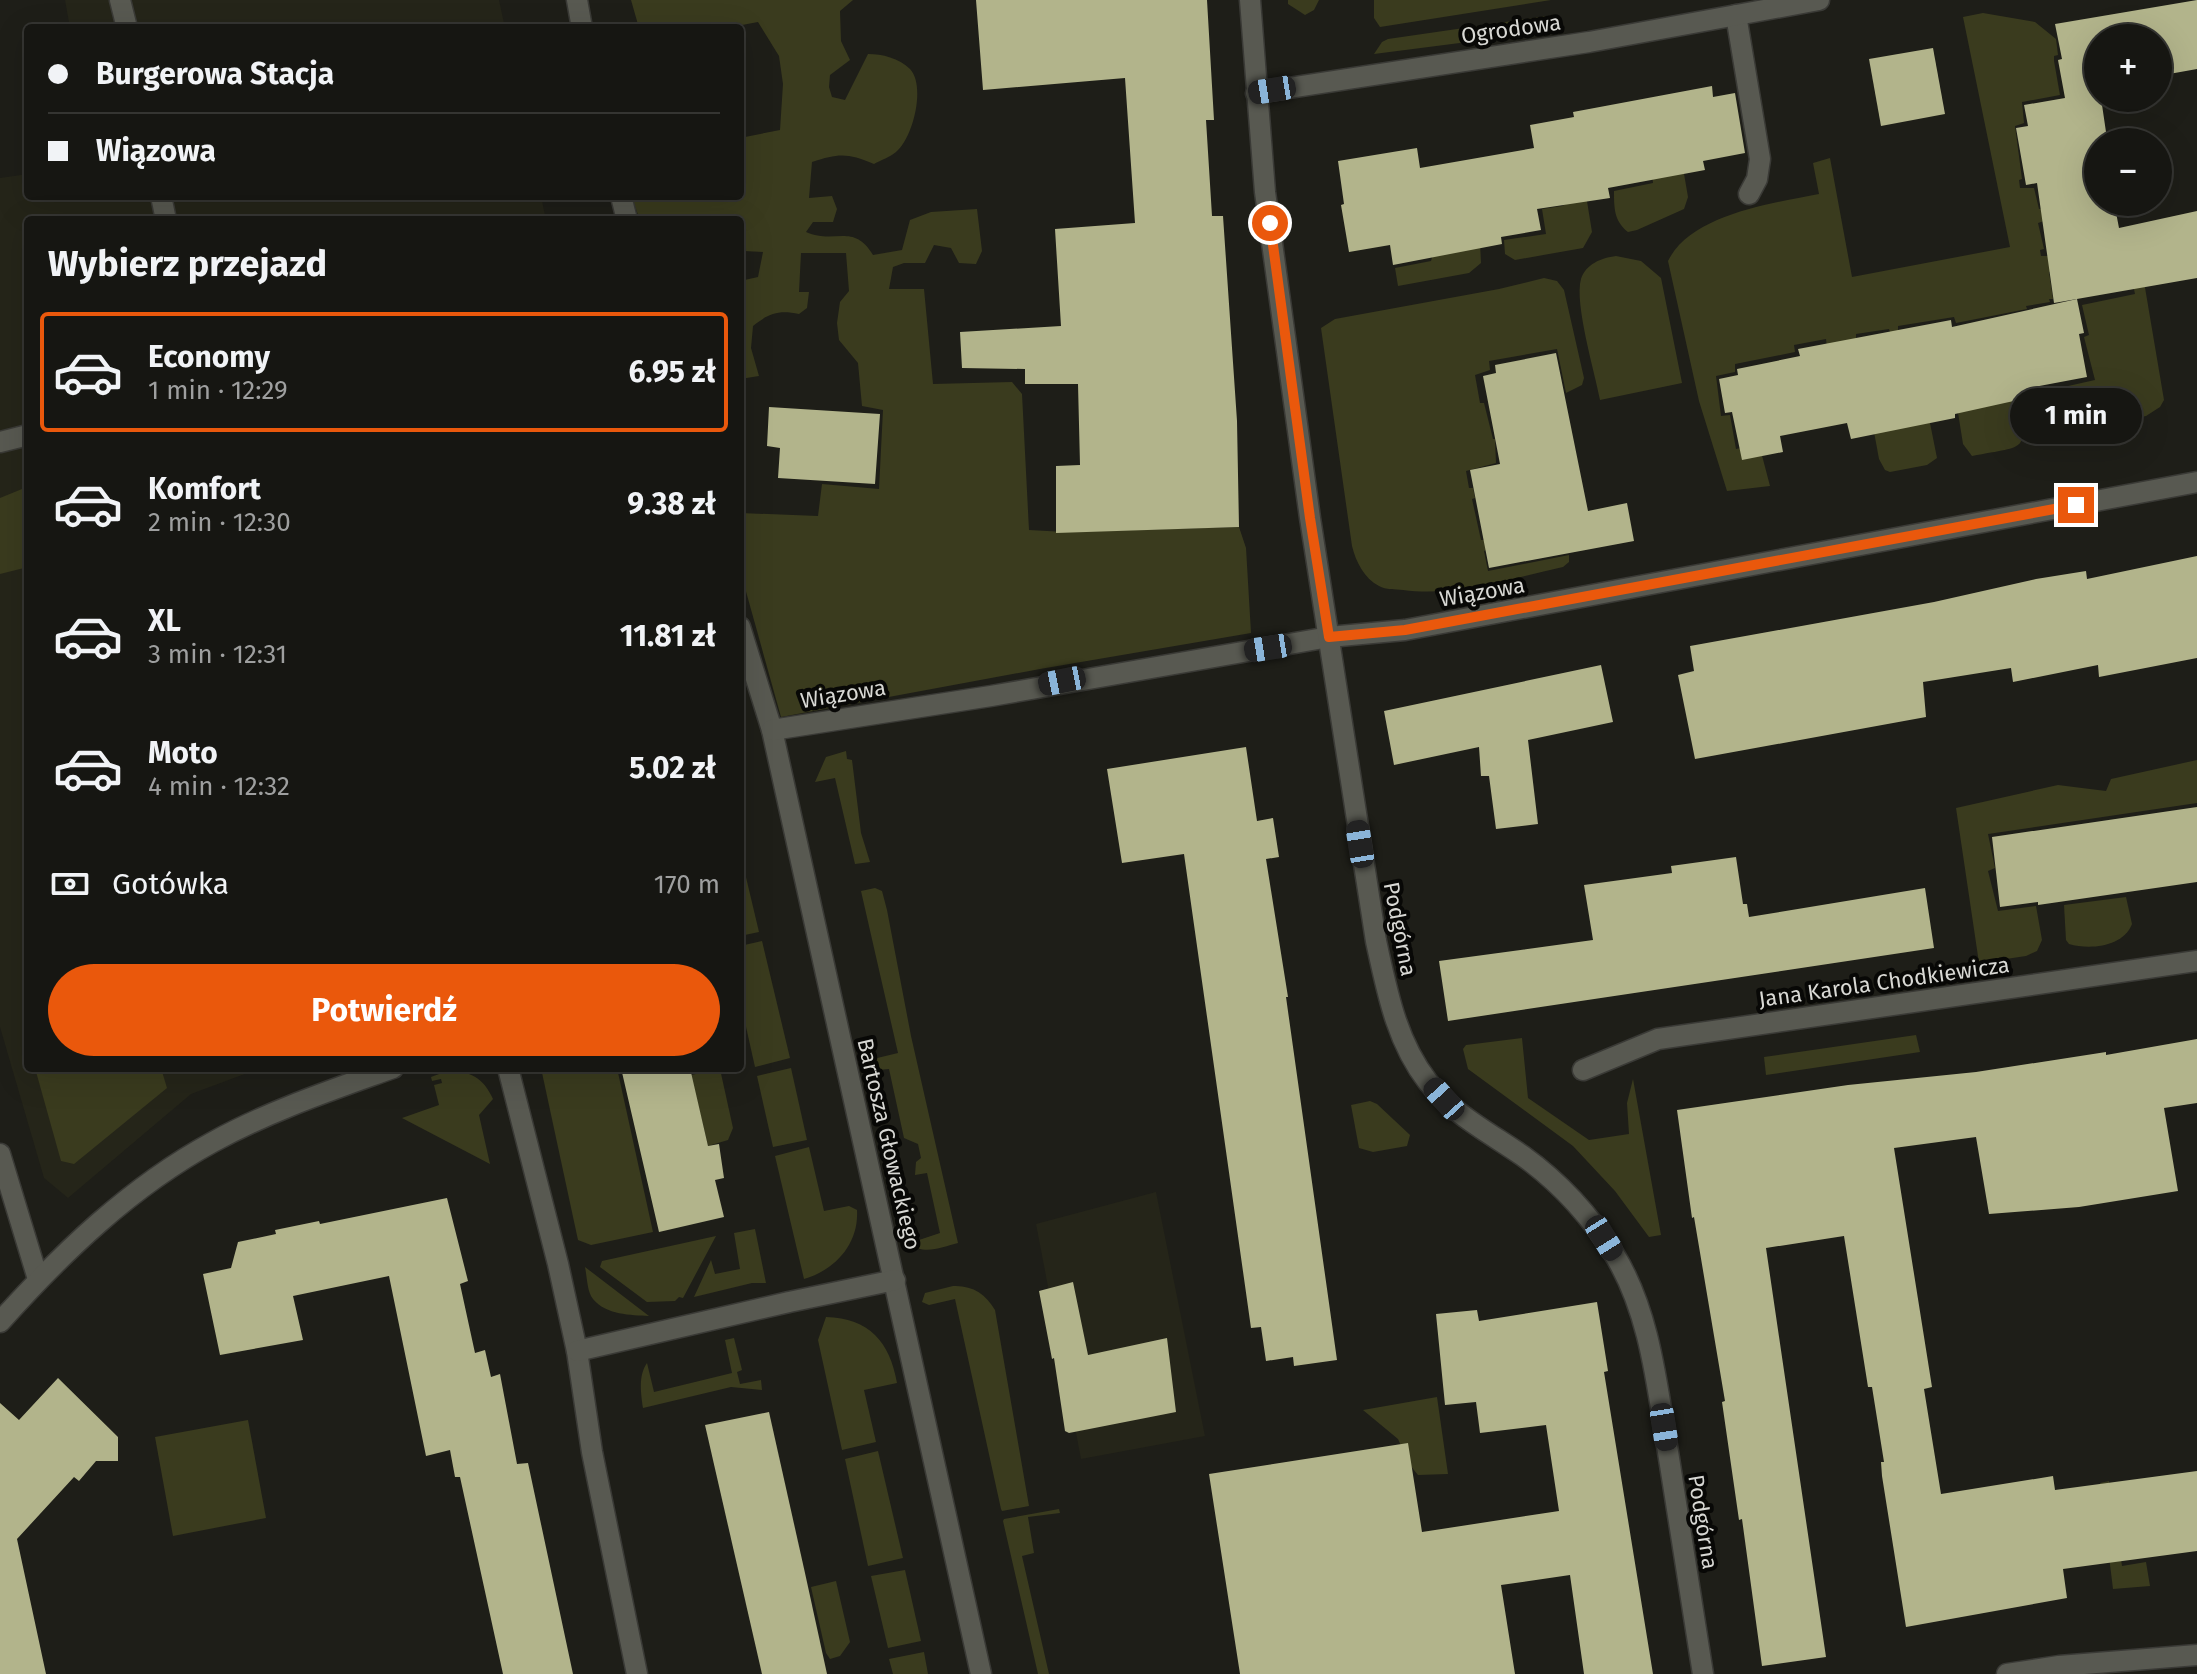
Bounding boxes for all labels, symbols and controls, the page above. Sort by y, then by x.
street label: Ogrodowa [1459,9,1563,49]
map controls [2084,24,2172,216]
button: + [2084,24,2172,112]
text: Burgerowa Stacja [96,56,334,92]
car [1246,74,1298,106]
button: − [2084,128,2172,216]
text: Wiązowa [96,133,216,169]
route start [1252,205,1288,241]
text: Wybierz przejazd [48,242,327,286]
icon: car [52,336,124,408]
text: Economy [148,339,270,375]
text: 6.95 zł [628,354,716,390]
text: 1 min · 12:29 [148,375,288,406]
callout: 1 min [2010,389,2142,445]
text: 1 min [2045,400,2107,431]
icon: car [52,468,124,540]
text: Komfort [148,471,261,507]
text: 9.38 zł [627,486,716,522]
route end [2058,487,2094,523]
text: 2 min · 12:30 [148,507,291,538]
street label: Wiązowa [1437,571,1527,613]
icon: car [52,600,124,672]
text: XL [148,603,181,639]
text: 11.81 zł [620,618,716,654]
car [1242,632,1294,664]
text: 3 min · 12:31 [148,639,287,670]
car [1036,665,1088,697]
street label: Wiązowa [798,674,888,714]
icon: car [52,732,124,804]
text: Moto [148,735,218,771]
text: 5.02 zł [629,750,716,786]
text: 4 min · 12:32 [148,771,290,802]
car [1344,818,1376,870]
icon: cash [48,862,92,906]
text: Gotówka [112,866,229,902]
text: 170 m [654,869,720,900]
street label: Podgórna [1378,880,1422,978]
street label: Jana Karola Chodkiewicza [1757,951,2011,1013]
button: Potwierdź [48,964,720,1056]
street label: Bartosza Głowackiego [852,1036,926,1252]
car [1419,1073,1469,1125]
car [1581,1211,1627,1265]
car [1648,1401,1680,1453]
street label: Podgórna [1682,1473,1724,1571]

